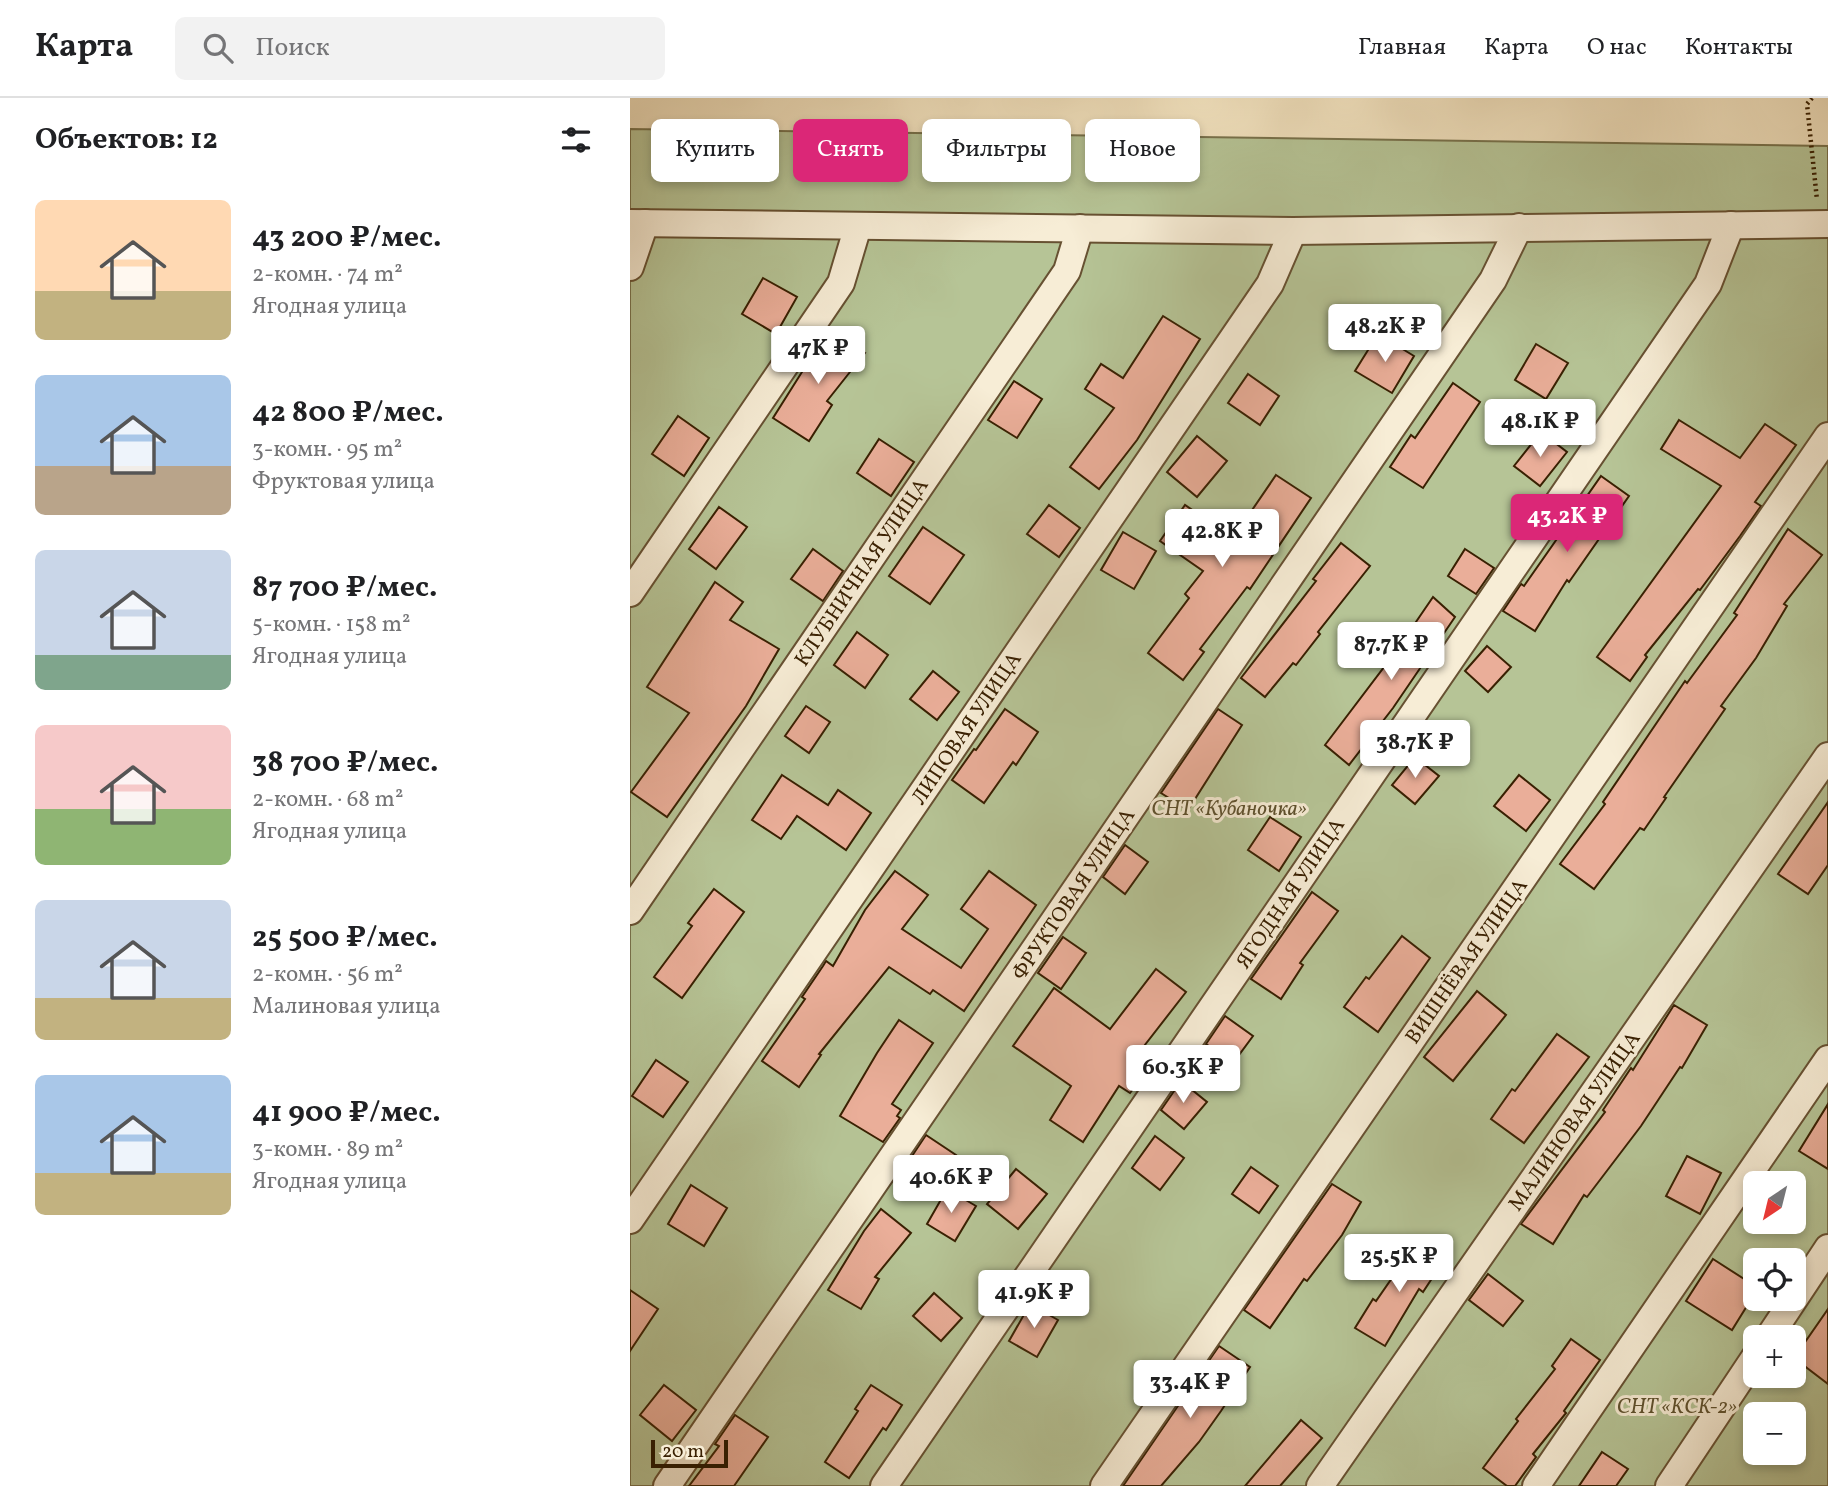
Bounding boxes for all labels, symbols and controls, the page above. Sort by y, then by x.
search box [175,17,665,80]
text: Карта [35,25,133,71]
icon: search [199,29,237,67]
text: Поиск [255,30,330,66]
text: Главная [1358,31,1446,65]
text: Карта [1484,31,1549,65]
text: О нас [1587,31,1647,65]
text: Контакты [1685,31,1793,65]
text: Объектов: 12 [35,119,218,161]
chip: Купить [651,119,779,182]
chip: Снять [793,119,908,182]
chip: Фильтры [922,119,1071,182]
chip: Новое [1085,119,1200,182]
icon: filters [557,121,595,159]
text: 43 200 ₽/мес. [252,217,442,259]
icon: home [91,228,175,312]
text: 2-комн. · 74 m² [252,259,403,291]
text: Ягодная улица [252,291,407,323]
pin: 48.2K ₽ [1320,304,1450,364]
text: 48.2K ₽ [1344,311,1426,343]
pin: 47K ₽ [769,327,867,386]
text: 47K ₽ [787,333,849,365]
text: 42 800 ₽/мес. [252,392,444,434]
pin: 48.1K ₽ [1475,400,1605,459]
icon: home [91,403,175,487]
text: 48.1K ₽ [1501,406,1579,438]
text: 3-комн. · 95 m² [252,434,402,466]
text: Фруктовая улица [252,466,435,498]
street label: КЛУБНИЧНАЯ УЛИЦА [788,473,936,673]
pin: 43.2K ₽ [1502,494,1632,554]
text: 43.2K ₽ [1527,501,1607,533]
pin: 42.8K ₽ [1157,510,1287,569]
text: 42.8K ₽ [1181,516,1263,548]
text: 87 700 ₽/мес. [252,567,438,609]
icon: home [91,578,175,662]
text: 5-комн. · 158 m² [252,609,411,641]
pin: 87.7K ₽ [1326,622,1456,682]
text: 87.7K ₽ [1353,629,1429,661]
text: Ягодная улица [252,641,407,673]
street label: ЛИПОВАЯ УЛИЦА [905,647,1029,811]
pin: 38.7K ₽ [1350,720,1480,780]
text: 38.7K ₽ [1376,727,1454,759]
text: 38 700 ₽/мес. [252,742,439,784]
icon: home [91,753,175,837]
text: 2-комн. · 68 m² [252,784,403,816]
park label: СНТ «Кубаночка» [1151,795,1307,824]
street label: ФРУКТОВАЯ УЛИЦА [1006,803,1143,987]
street label: ЯГОДНАЯ УЛИЦА [1230,813,1353,975]
text: Ягодная улица [252,816,407,848]
street label: ВИШНЁВАЯ УЛИЦА [1399,873,1535,1051]
text: 25 500 ₽/мес. [252,917,438,959]
icon: home [91,928,175,1012]
text: 2-комн. · 56 m² [252,959,403,991]
text: Малиновая улица [252,991,441,1023]
street label: МАЛИНОВАЯ УЛИЦА [1502,1026,1648,1217]
pin: 60.3K ₽ [1118,1046,1248,1105]
text: 60.3K ₽ [1142,1052,1224,1084]
text: 41 900 ₽/мес. [252,1092,441,1134]
icon: home [91,1103,175,1187]
text: 3-комн. · 89 m² [252,1134,403,1166]
pin: 40.6K ₽ [886,1156,1016,1215]
text: 40.6K ₽ [909,1162,993,1194]
text: Ягодная улица [252,1166,407,1198]
north arrow [1743,1171,1806,1234]
map controls [1743,1171,1806,1465]
pin: 25.5K ₽ [1334,1234,1464,1294]
text: 25.5K ₽ [1360,1241,1438,1273]
button: locate [1743,1248,1806,1311]
pin: 41.9K ₽ [969,1270,1099,1330]
text: 41.9K ₽ [994,1277,1074,1309]
button: + [1743,1325,1806,1388]
pin: 33.4K ₽ [1125,1360,1255,1420]
text: 33.4K ₽ [1150,1367,1230,1399]
park label: СНТ «КСК-2» [1617,1393,1737,1422]
button: − [1743,1402,1806,1465]
scale bar [651,1437,728,1469]
text: 20 m [662,1439,704,1465]

